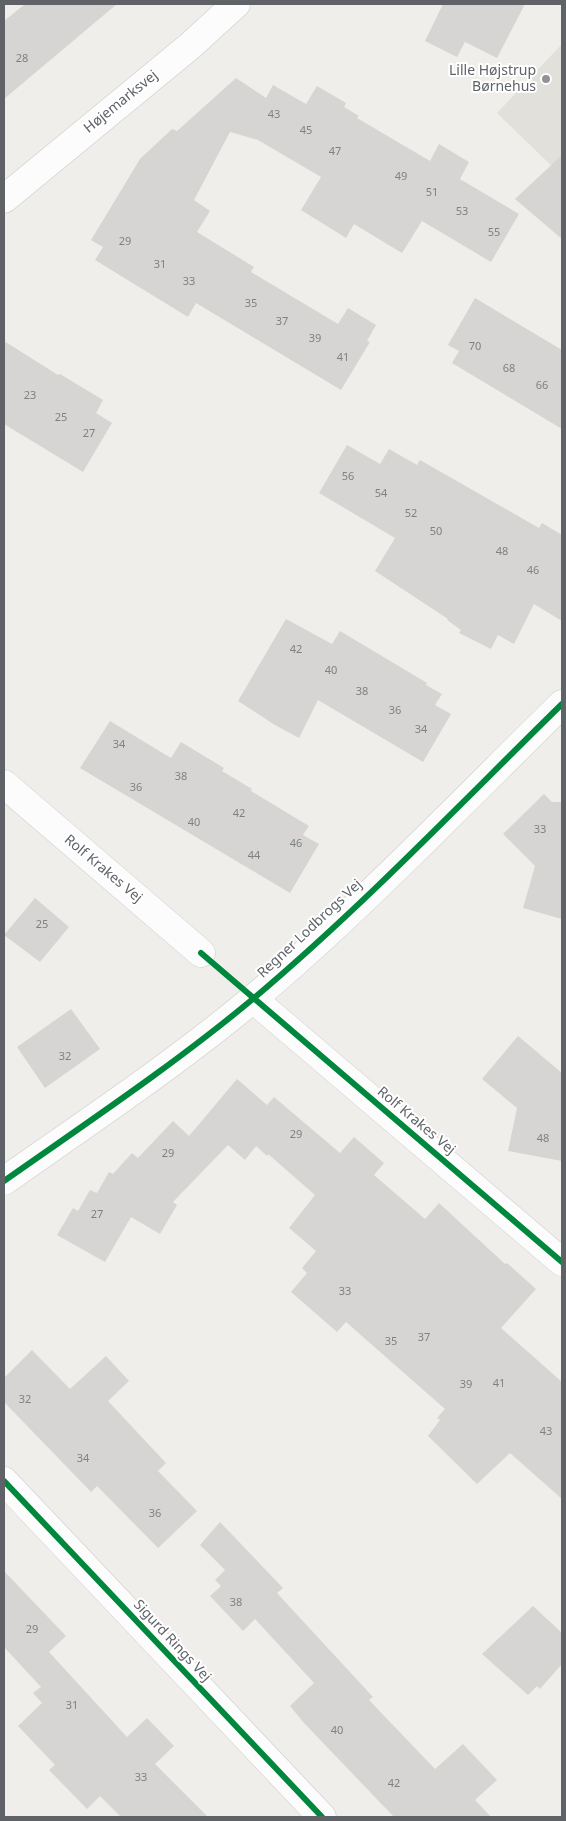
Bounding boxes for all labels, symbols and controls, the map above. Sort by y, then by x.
house number: 28 [16,52,28,66]
place label: Lille Højstrup Børnehus [449,63,536,95]
street label: Højemarksvej [81,67,161,137]
marker: Lille Højstrup Børnehus [540,73,552,85]
house number: 43 [268,108,280,122]
house number: 45 [300,124,312,138]
house number: 47 [329,145,341,159]
house number: 49 [395,170,407,184]
house number: 51 [426,186,438,200]
house number: 53 [456,205,468,219]
house number: 55 [488,226,500,240]
house number: 29 [119,235,131,249]
house number: 31 [154,258,166,272]
house number: 33 [183,275,195,289]
house number: 35 [245,297,257,311]
house number: 37 [276,315,288,329]
house number: 39 [309,332,321,346]
house number: 70 [469,340,481,354]
house number: 41 [337,351,349,365]
house number: 68 [503,362,515,376]
house number: 66 [536,379,548,393]
house number: 23 [24,389,36,403]
house number: 25 [55,411,67,425]
house number: 27 [83,427,95,441]
house number: 56 [342,470,354,484]
house number: 54 [375,487,387,501]
house number: 52 [405,507,417,521]
house number: 50 [430,525,442,539]
house number: 48 [496,545,508,559]
house number: 46 [527,564,539,578]
house number: 42 [290,643,302,657]
house number: 40 [325,664,337,678]
house number: 38 [356,685,368,699]
house number: 36 [389,704,401,718]
house number: 34 [415,723,427,737]
house number: 34 [113,738,125,752]
house number: 38 [175,770,187,784]
house number: 36 [130,781,142,795]
house number: 42 [233,807,245,821]
house number: 40 [188,816,200,830]
house number: 33 [534,823,546,837]
street label: Rolf Krakes Vej [61,832,145,906]
house number: 46 [290,837,302,851]
house number: 44 [248,849,260,863]
street label: Regner Lodbrogs Vej [254,876,366,982]
house number: 25 [36,918,48,932]
house number: 32 [59,1050,71,1064]
street label: Rolf Krakes Vej [374,1084,458,1158]
house number: 29 [290,1128,302,1142]
house number: 48 [537,1132,549,1146]
house number: 29 [162,1147,174,1161]
house number: 27 [91,1208,103,1222]
house number: 33 [339,1285,351,1299]
house number: 37 [418,1331,430,1345]
house number: 35 [385,1335,397,1349]
house number: 41 [493,1377,505,1391]
house number: 39 [460,1378,472,1392]
house number: 32 [19,1393,31,1407]
house number: 43 [540,1425,552,1439]
house number: 34 [77,1452,89,1466]
house number: 36 [149,1507,161,1521]
house number: 38 [230,1596,242,1610]
street label: Sigurd Rings Vej [130,1597,214,1685]
house number: 29 [26,1623,38,1637]
house number: 31 [66,1699,78,1713]
house number: 40 [331,1724,343,1738]
house number: 33 [135,1771,147,1785]
house number: 42 [388,1777,400,1791]

